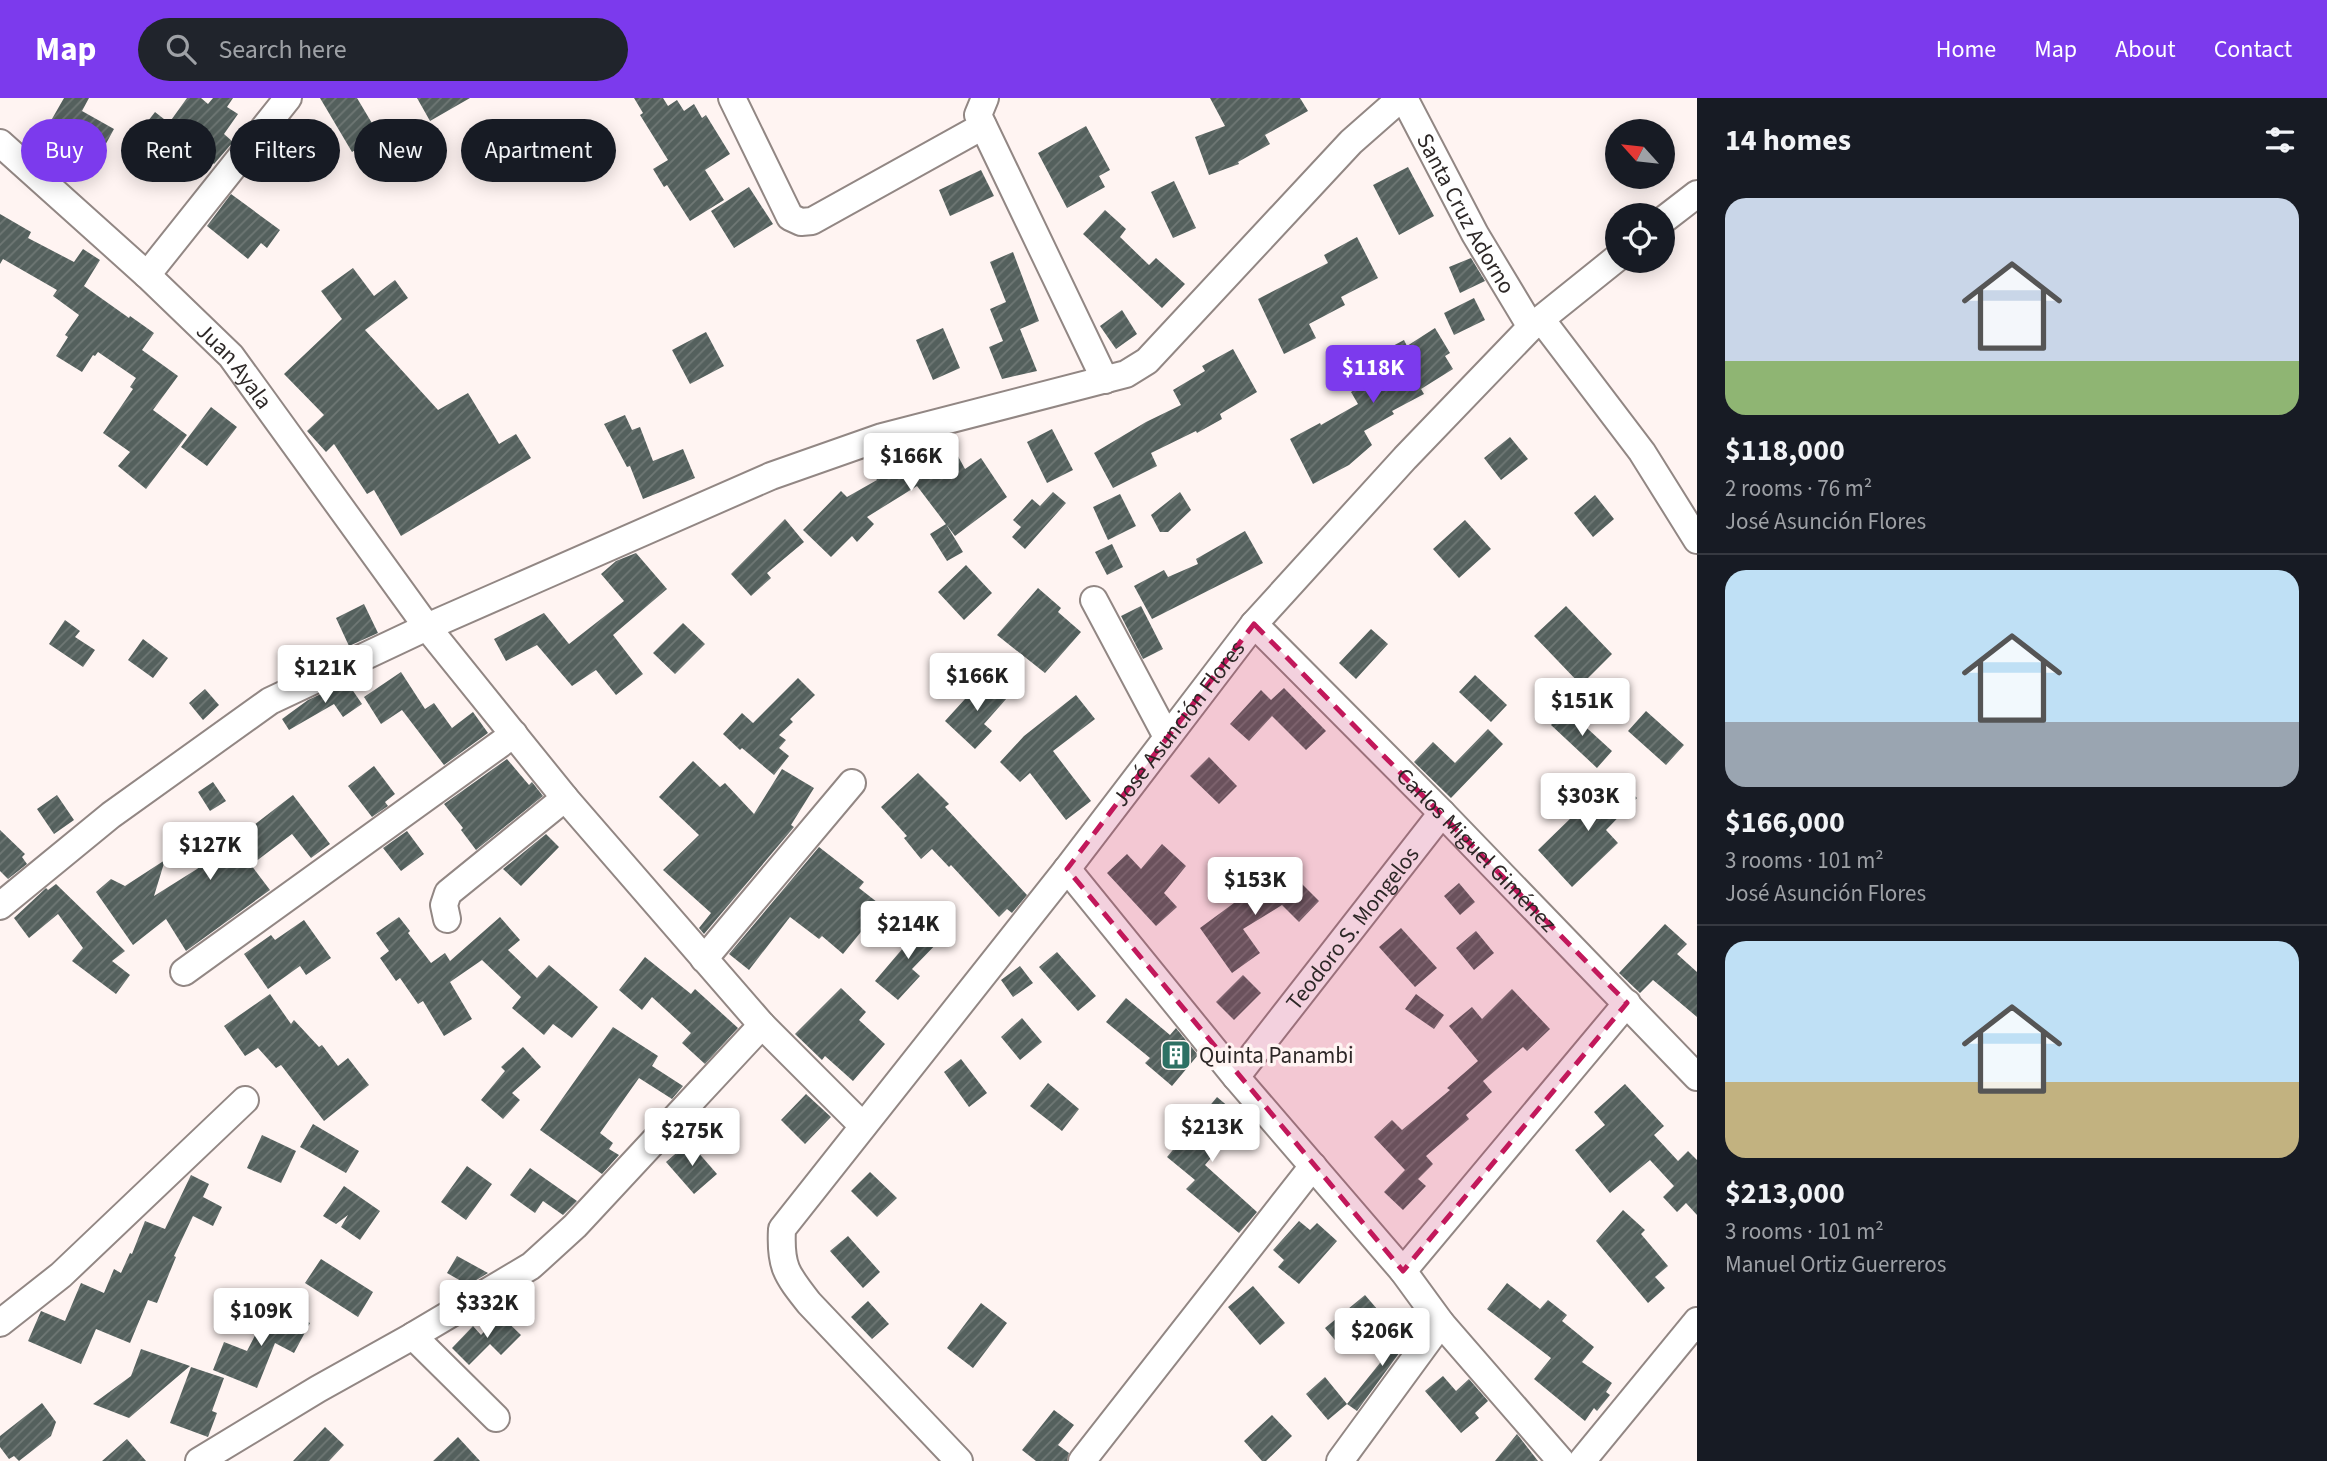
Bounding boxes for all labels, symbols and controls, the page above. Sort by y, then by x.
search box [138,18,628,81]
text: Map [35,26,96,73]
icon: search [162,30,200,68]
text: Search here [218,31,347,68]
text: Home [1936,32,1996,67]
text: Map [2034,32,2077,67]
text: About [2115,32,2176,67]
text: Contact [2214,32,2292,67]
chip: Buy [21,119,107,182]
chip: Rent [121,119,216,182]
chip: Filters [230,119,340,182]
chip: New [354,119,447,182]
chip: Apartment [461,119,616,182]
north arrow [1605,119,1675,189]
map controls [1605,119,1675,273]
text: 14 homes [1725,119,1851,162]
icon: filters [2261,121,2299,159]
street label: Santa Cruz Adorno [1409,127,1524,300]
button: locate [1605,203,1675,273]
icon: home [1949,243,2075,369]
street label: Juan Ayala [189,315,281,416]
pin: $118K [1324,345,1422,405]
text: $118K [1342,351,1404,384]
text: $118,000 [1725,429,1845,472]
pin: $166K [862,434,960,493]
text: $166K [880,439,942,472]
text: 2 rooms · 76 m² [1725,472,1872,505]
text: José Asunción Flores [1725,505,1926,538]
icon: home [1949,615,2075,741]
street label: José Asunción Flores [1104,633,1252,813]
pin: $121K [276,646,374,705]
text: $121K [294,651,356,684]
pin: $166K [928,654,1026,713]
text: $166K [946,659,1008,692]
pin: $151K [1533,678,1631,738]
text: $151K [1551,684,1613,717]
street label: Carlos Miguel Giménez [1389,760,1565,939]
pin: $303K [1539,774,1637,833]
text: $303K [1557,779,1619,812]
text: $166,000 [1725,801,1845,844]
pin: $127K [161,822,259,882]
text: $127K [179,828,241,861]
street label: Teodoro S. Mongelos [1278,839,1427,1017]
text: 3 rooms · 101 m² [1725,844,1884,877]
pin: $153K [1206,858,1304,917]
text: $153K [1224,863,1286,896]
text: José Asunción Flores [1725,877,1926,910]
pin: $214K [859,902,957,961]
text: $214K [877,907,939,940]
icon: home [1949,986,2075,1112]
building icon: Quinta Panambi [1159,1038,1193,1072]
place label: Quinta Panambi [1199,1039,1354,1072]
pin: $213K [1163,1104,1261,1164]
pin: $275K [643,1108,741,1168]
text: $213K [1181,1110,1243,1143]
text: $275K [661,1114,723,1147]
text: $213,000 [1725,1172,1845,1215]
text: 3 rooms · 101 m² [1725,1215,1884,1248]
text: Manuel Ortiz Guerreros [1725,1248,1946,1281]
pin: $332K [438,1280,536,1340]
text: $332K [456,1286,518,1319]
pin: $109K [212,1288,310,1348]
text: $109K [230,1294,292,1327]
pin: $206K [1333,1308,1431,1368]
text: $206K [1351,1314,1413,1347]

